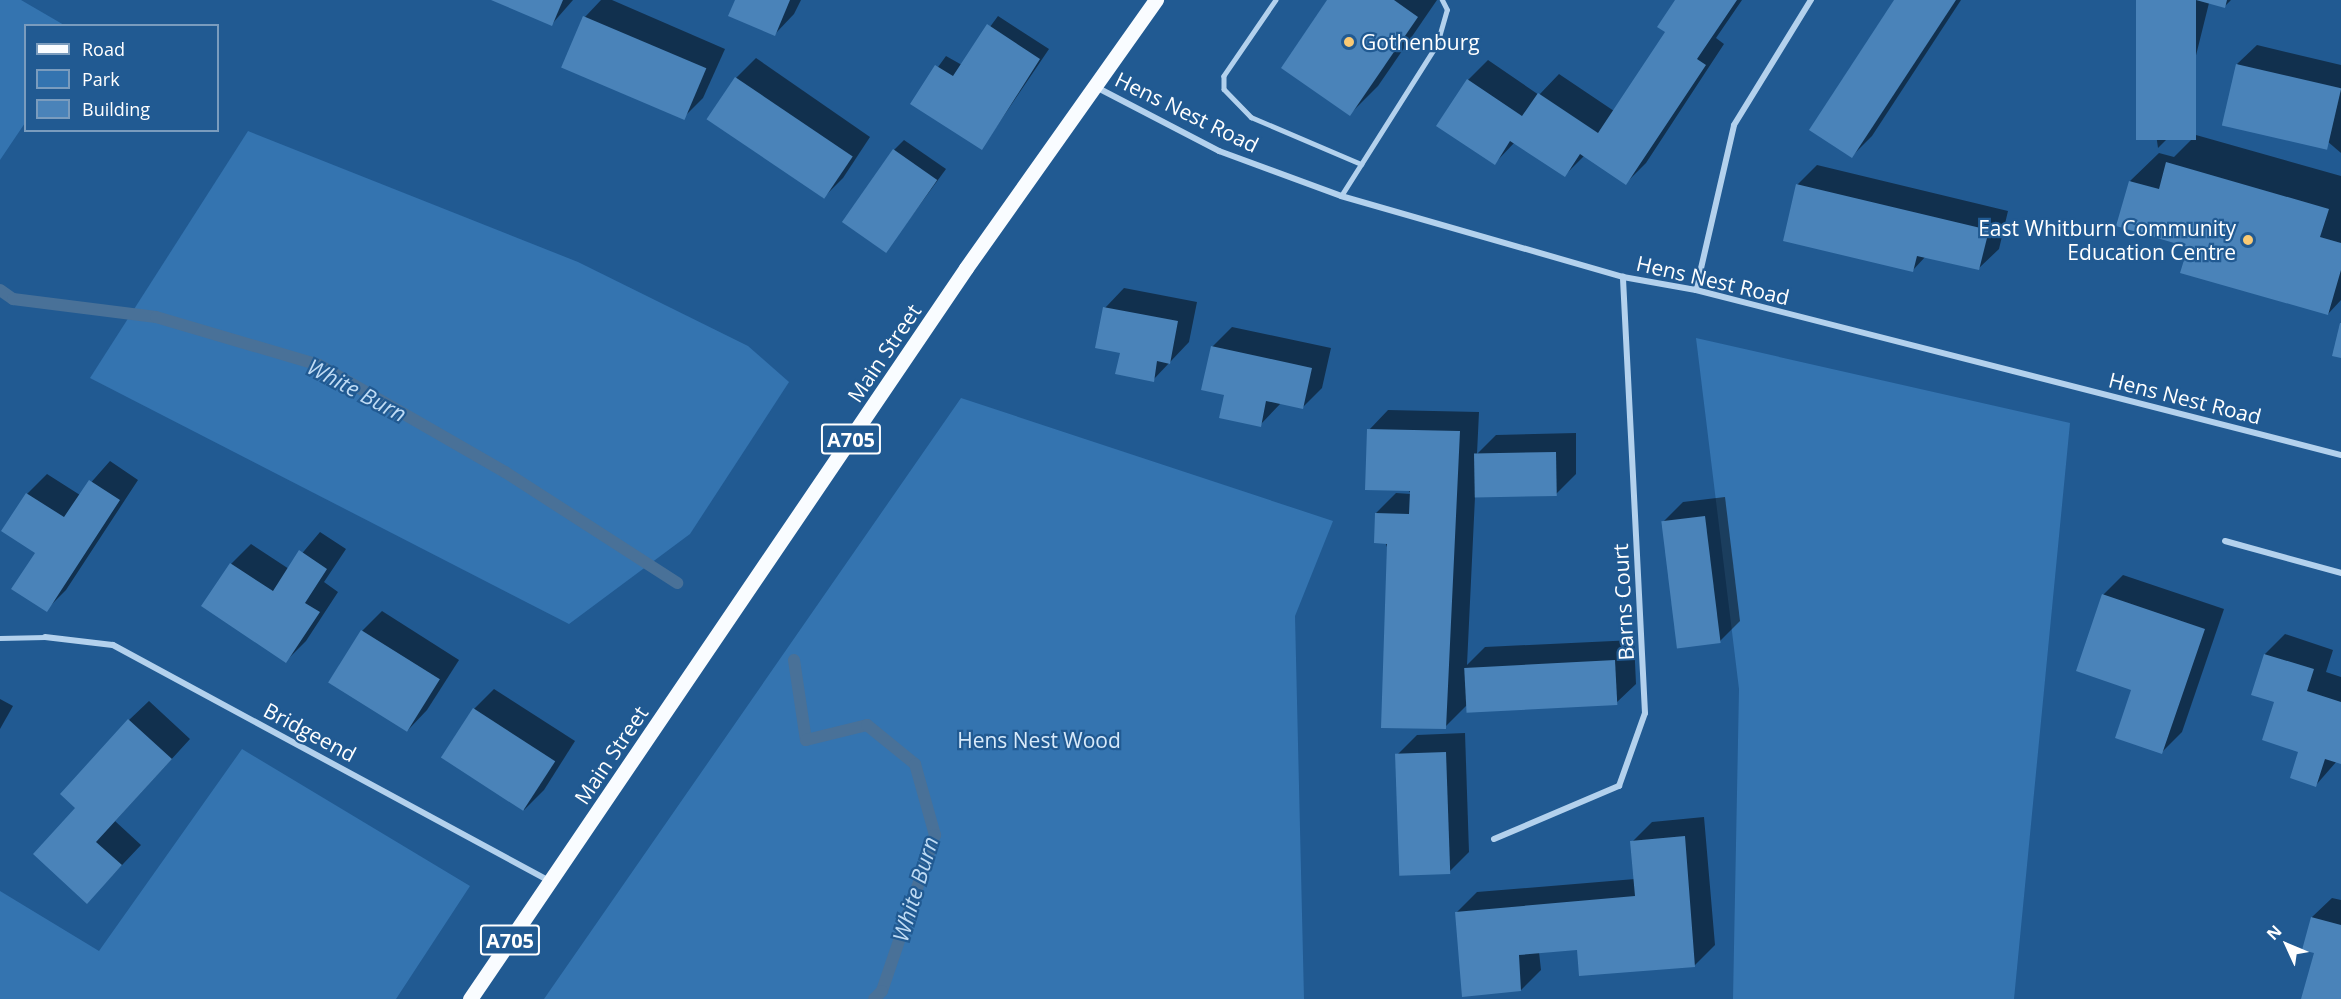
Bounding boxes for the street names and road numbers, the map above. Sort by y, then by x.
street label: Hens Nest Road [1111,66,1263,158]
street label: Hens Nest Road [1634,250,1792,310]
street label: Main Street [842,299,926,407]
street label: Hens Nest Road [2106,367,2264,429]
road number: A705 [820,422,882,456]
street label: Barns Court [1607,543,1639,661]
street label: Bridgeend [259,697,361,767]
street label: Main Street [569,701,653,809]
road number: A705 [478,923,542,957]

